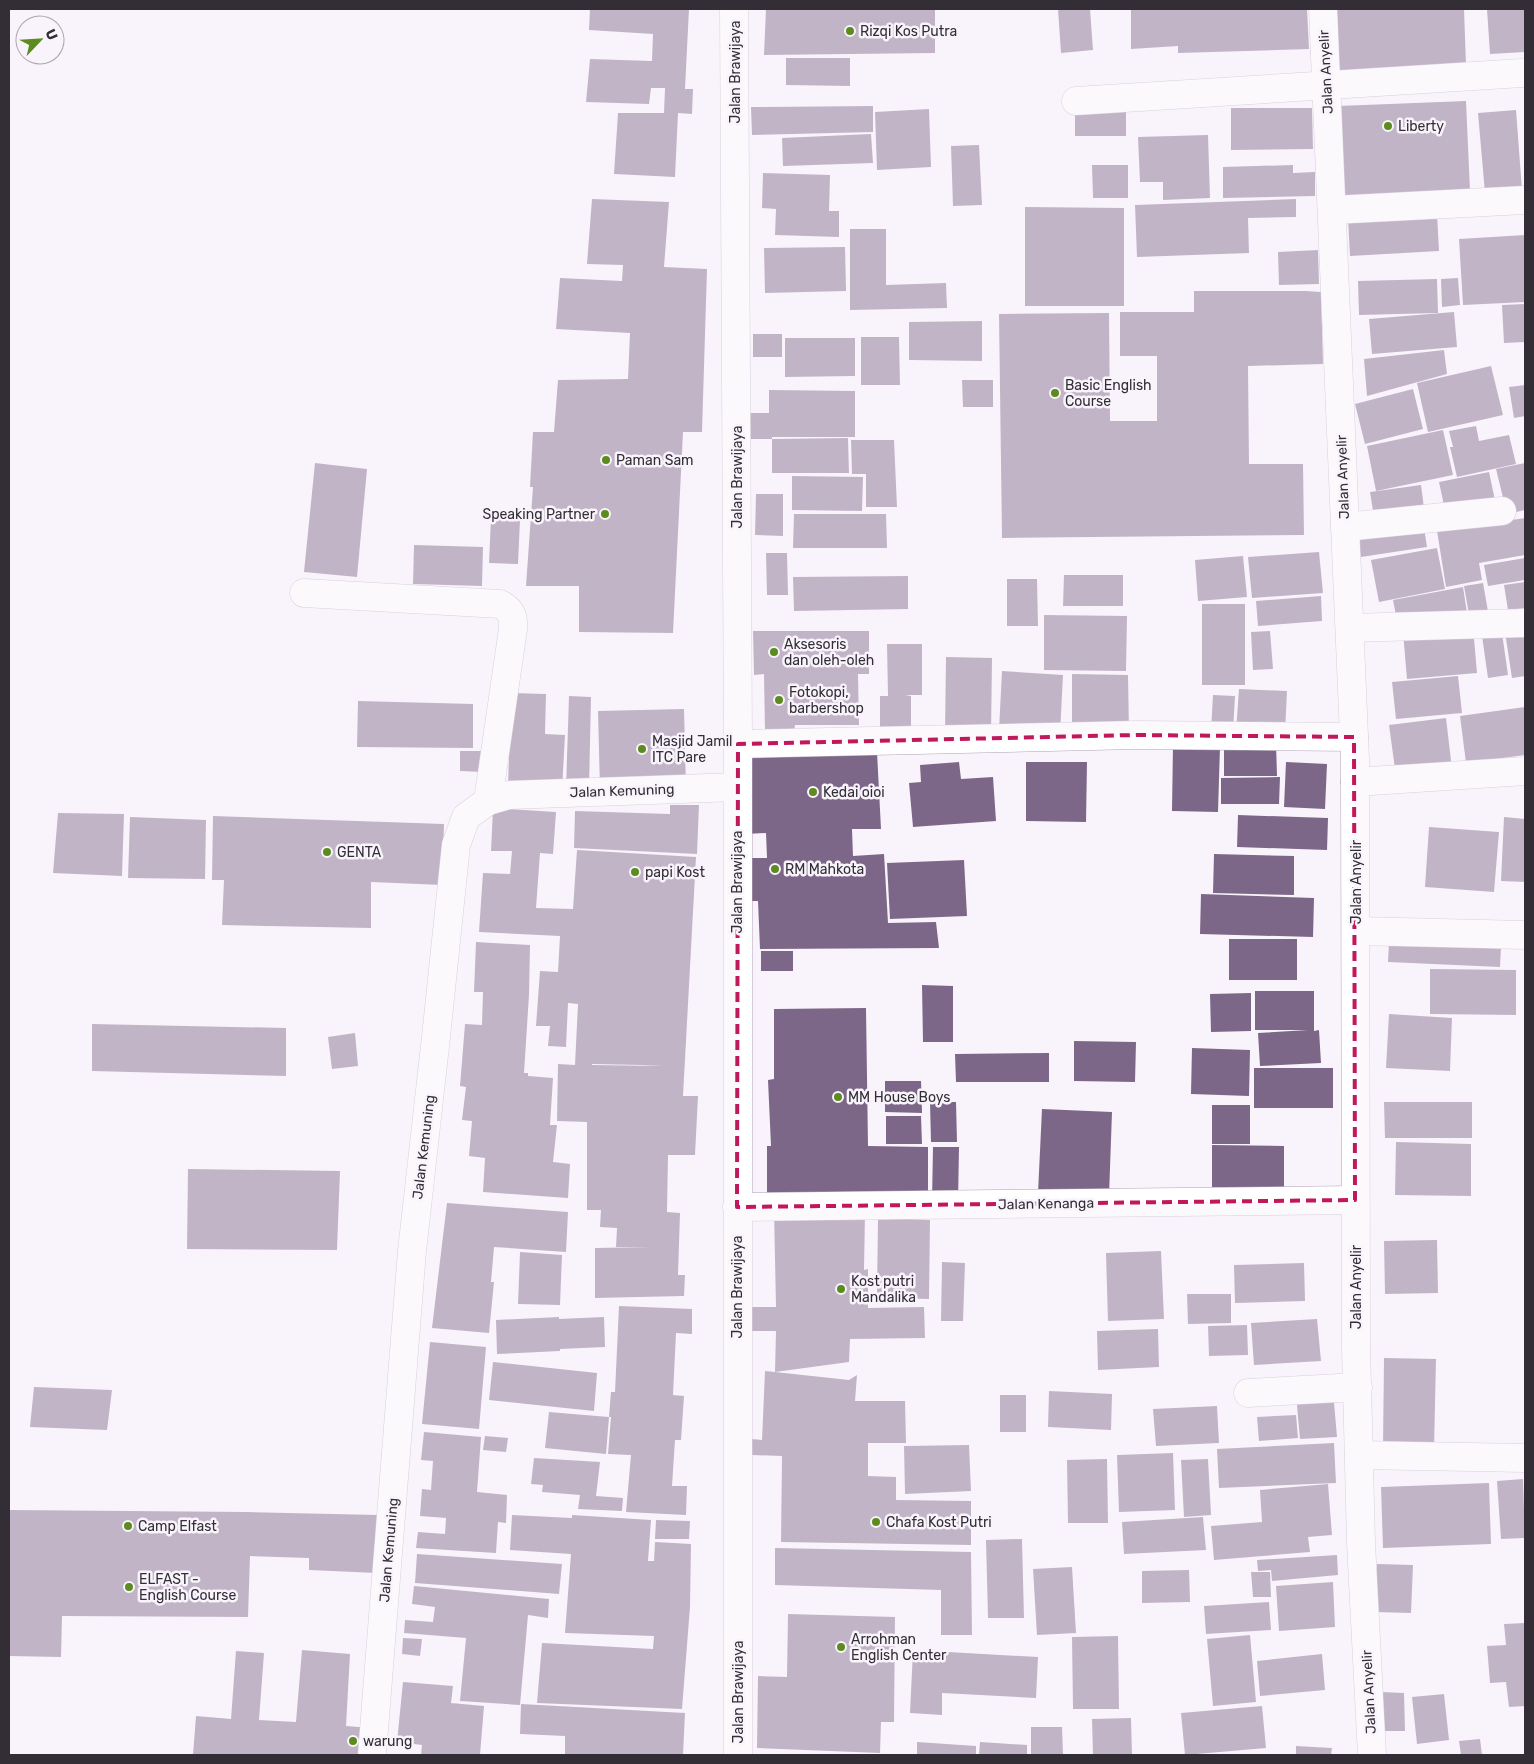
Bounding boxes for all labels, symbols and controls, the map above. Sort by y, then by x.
north arrow [15,15,65,65]
street label: Jalan Brawijaya [727,21,744,123]
place label: Rizqi Kos Putra [860,23,957,40]
marker: Rizqi Kos Putra [844,25,856,37]
text: U [41,27,61,43]
street label: Jalan Anyelir [1315,29,1337,115]
place label: Liberty [1398,118,1444,135]
marker: Liberty [1382,120,1394,132]
place label: Basic English Course [1065,377,1152,410]
marker: Basic English Course [1049,387,1061,399]
street label: Jalan Brawijaya [729,426,746,528]
street label: Jalan Anyelir [1333,434,1353,519]
place label: Paman Sam [616,452,694,469]
marker: Paman Sam [600,454,612,466]
place label: Speaking Partner [482,506,596,523]
marker: Speaking Partner [599,508,611,520]
place label: Aksesoris dan oleh-oleh [784,636,874,669]
marker: Aksesoris dan oleh-oleh [768,646,780,658]
place label: Fotokopi, barbershop [789,684,864,717]
marker: Fotokopi, barbershop [773,694,785,706]
place label: Masjid Jamil ITC Pare [652,733,732,766]
marker: Masjid Jamil ITC Pare [636,743,648,755]
street label: Jalan Kemuning [569,781,675,801]
place label: Kedai oioi [823,784,885,801]
marker: Kedai oioi [807,786,819,798]
street label: Jalan Brawijaya [729,831,746,933]
street label: Jalan Anyelir [1348,839,1365,924]
place label: GENTA [337,844,382,861]
marker: GENTA [321,846,333,858]
place label: RM Mahkota [785,861,864,878]
marker: RM Mahkota [769,863,781,875]
place label: papi Kost [645,864,705,881]
marker: papi Kost [629,866,641,878]
place label: MM House Boys [848,1089,950,1106]
marker: MM House Boys [832,1091,844,1103]
street label: Jalan Kemuning [409,1094,439,1200]
street label: Jalan Kenanga [998,1195,1094,1213]
street label: Jalan Brawijaya [729,1236,746,1338]
street label: Jalan Anyelir [1348,1244,1365,1329]
place label: Kost putri Mandalika [851,1273,916,1306]
marker: Kost putri Mandalika [835,1283,847,1295]
street label: Jalan Kemuning [376,1497,402,1603]
place label: Chafa Kost Putri [886,1514,992,1531]
marker: Chafa Kost Putri [870,1516,882,1528]
place label: Camp Elfast [138,1518,217,1535]
marker: Camp Elfast [122,1520,134,1532]
place label: ELFAST - English Course [139,1571,236,1604]
marker: ELFAST - English Course [123,1581,135,1593]
place label: Arrohman English Center [851,1631,947,1664]
street label: Jalan Brawijaya [730,1641,747,1743]
marker: Arrohman English Center [835,1641,847,1653]
street label: Jalan Anyelir [1358,1649,1380,1735]
place label: warung [363,1733,412,1750]
marker: warung [347,1735,359,1747]

